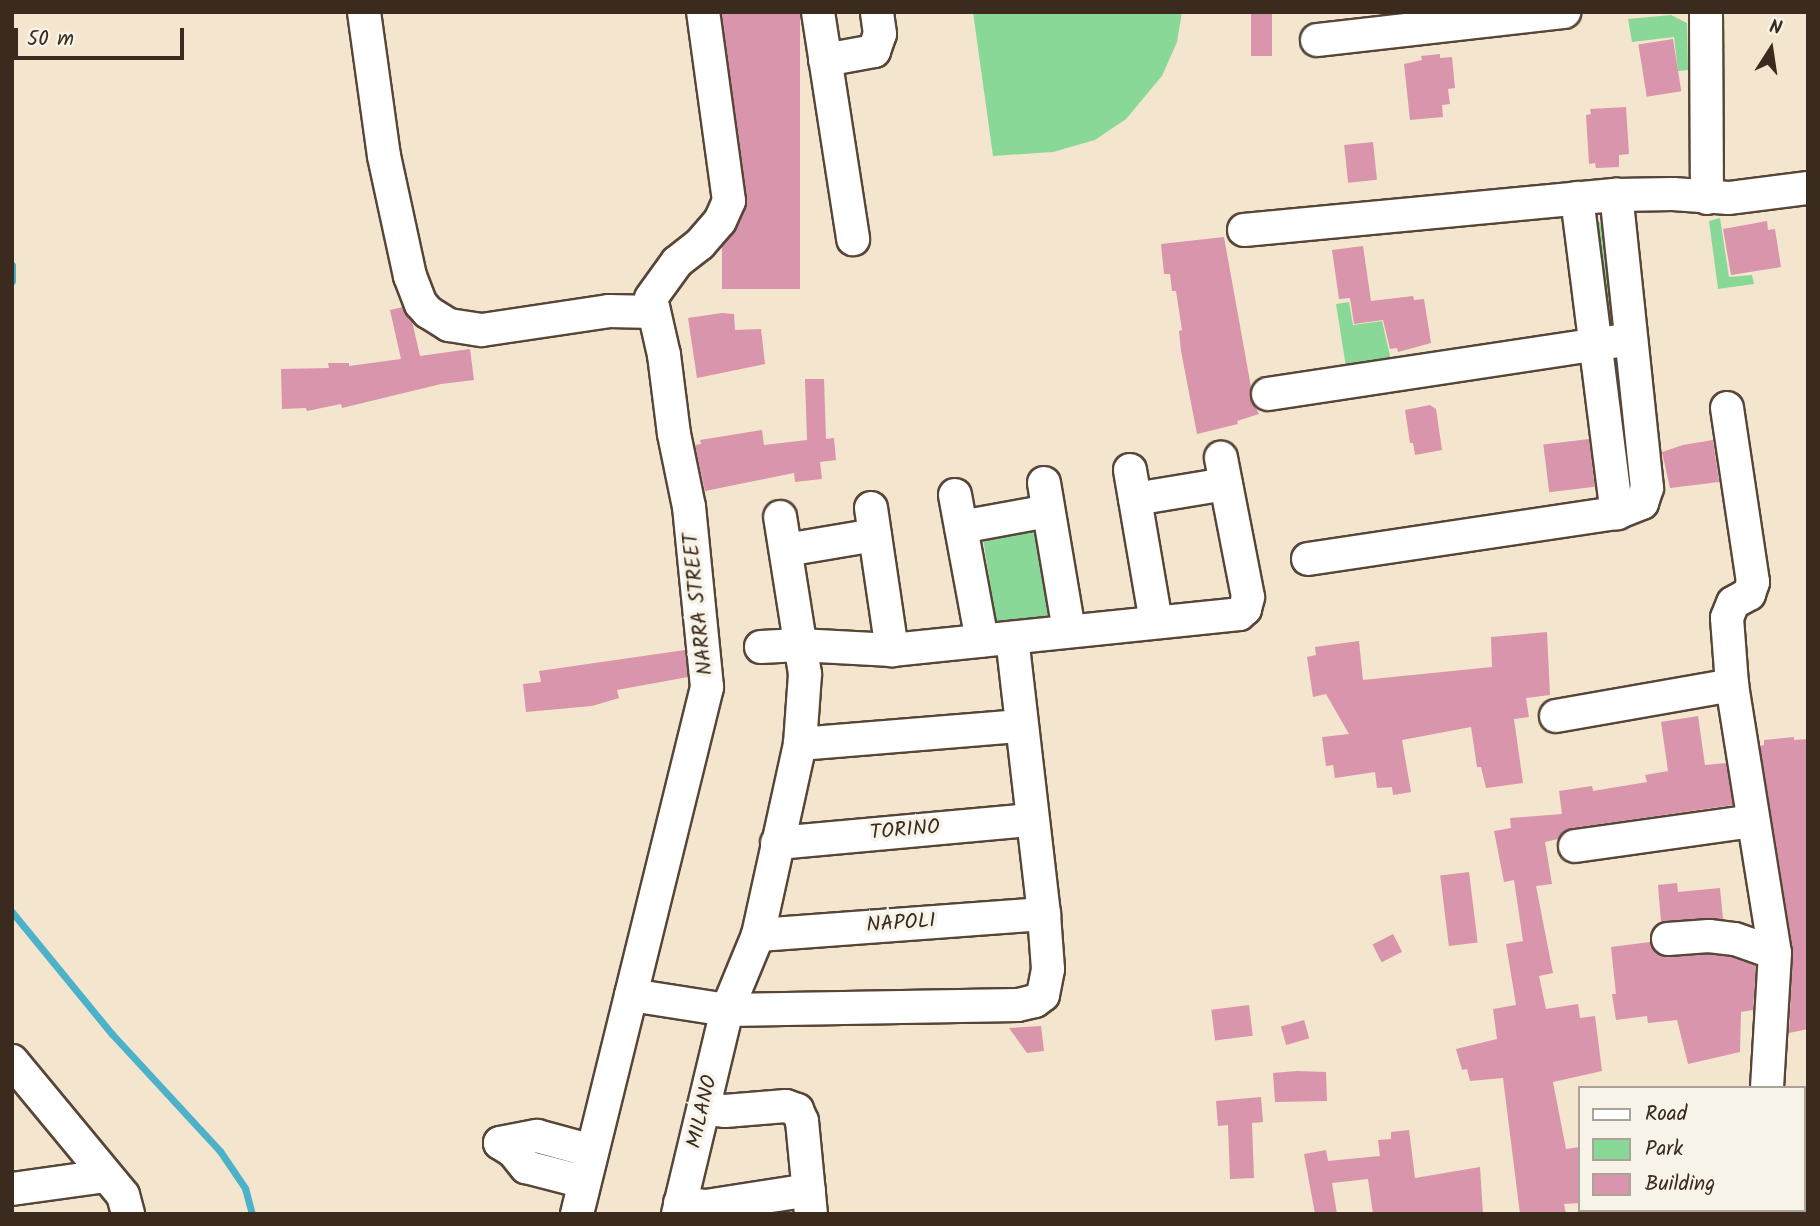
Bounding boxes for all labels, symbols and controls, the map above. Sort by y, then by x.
text: N [1766,13,1784,44]
scale bar [18,14,187,58]
north arrow [1736,14,1806,84]
text: 50 m [27,23,74,56]
street label: NARRA STREET [679,531,719,677]
street label: TORINO [869,815,941,847]
street label: NAPOLI [866,909,936,939]
street label: MILANO [682,1073,724,1151]
legend [1578,1086,1806,1212]
text: Road [1645,1098,1687,1131]
text: Park [1645,1133,1683,1166]
text: Building [1645,1168,1715,1201]

